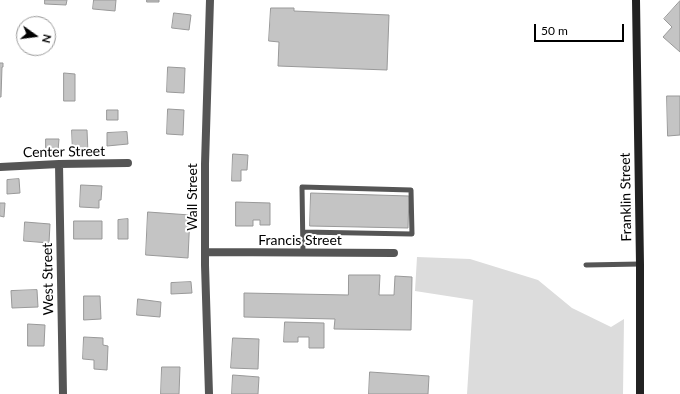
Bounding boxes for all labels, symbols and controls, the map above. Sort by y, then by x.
north arrow [16,16,56,56]
scale bar [536,16,626,42]
text: 50 m [541,23,568,38]
text: N [40,33,54,44]
street label: Center Street [23,143,105,161]
street label: Franklin Street [617,152,635,242]
street label: Wall Street [184,163,200,231]
street label: Francis Street [258,232,342,248]
street label: West Street [39,243,57,315]

